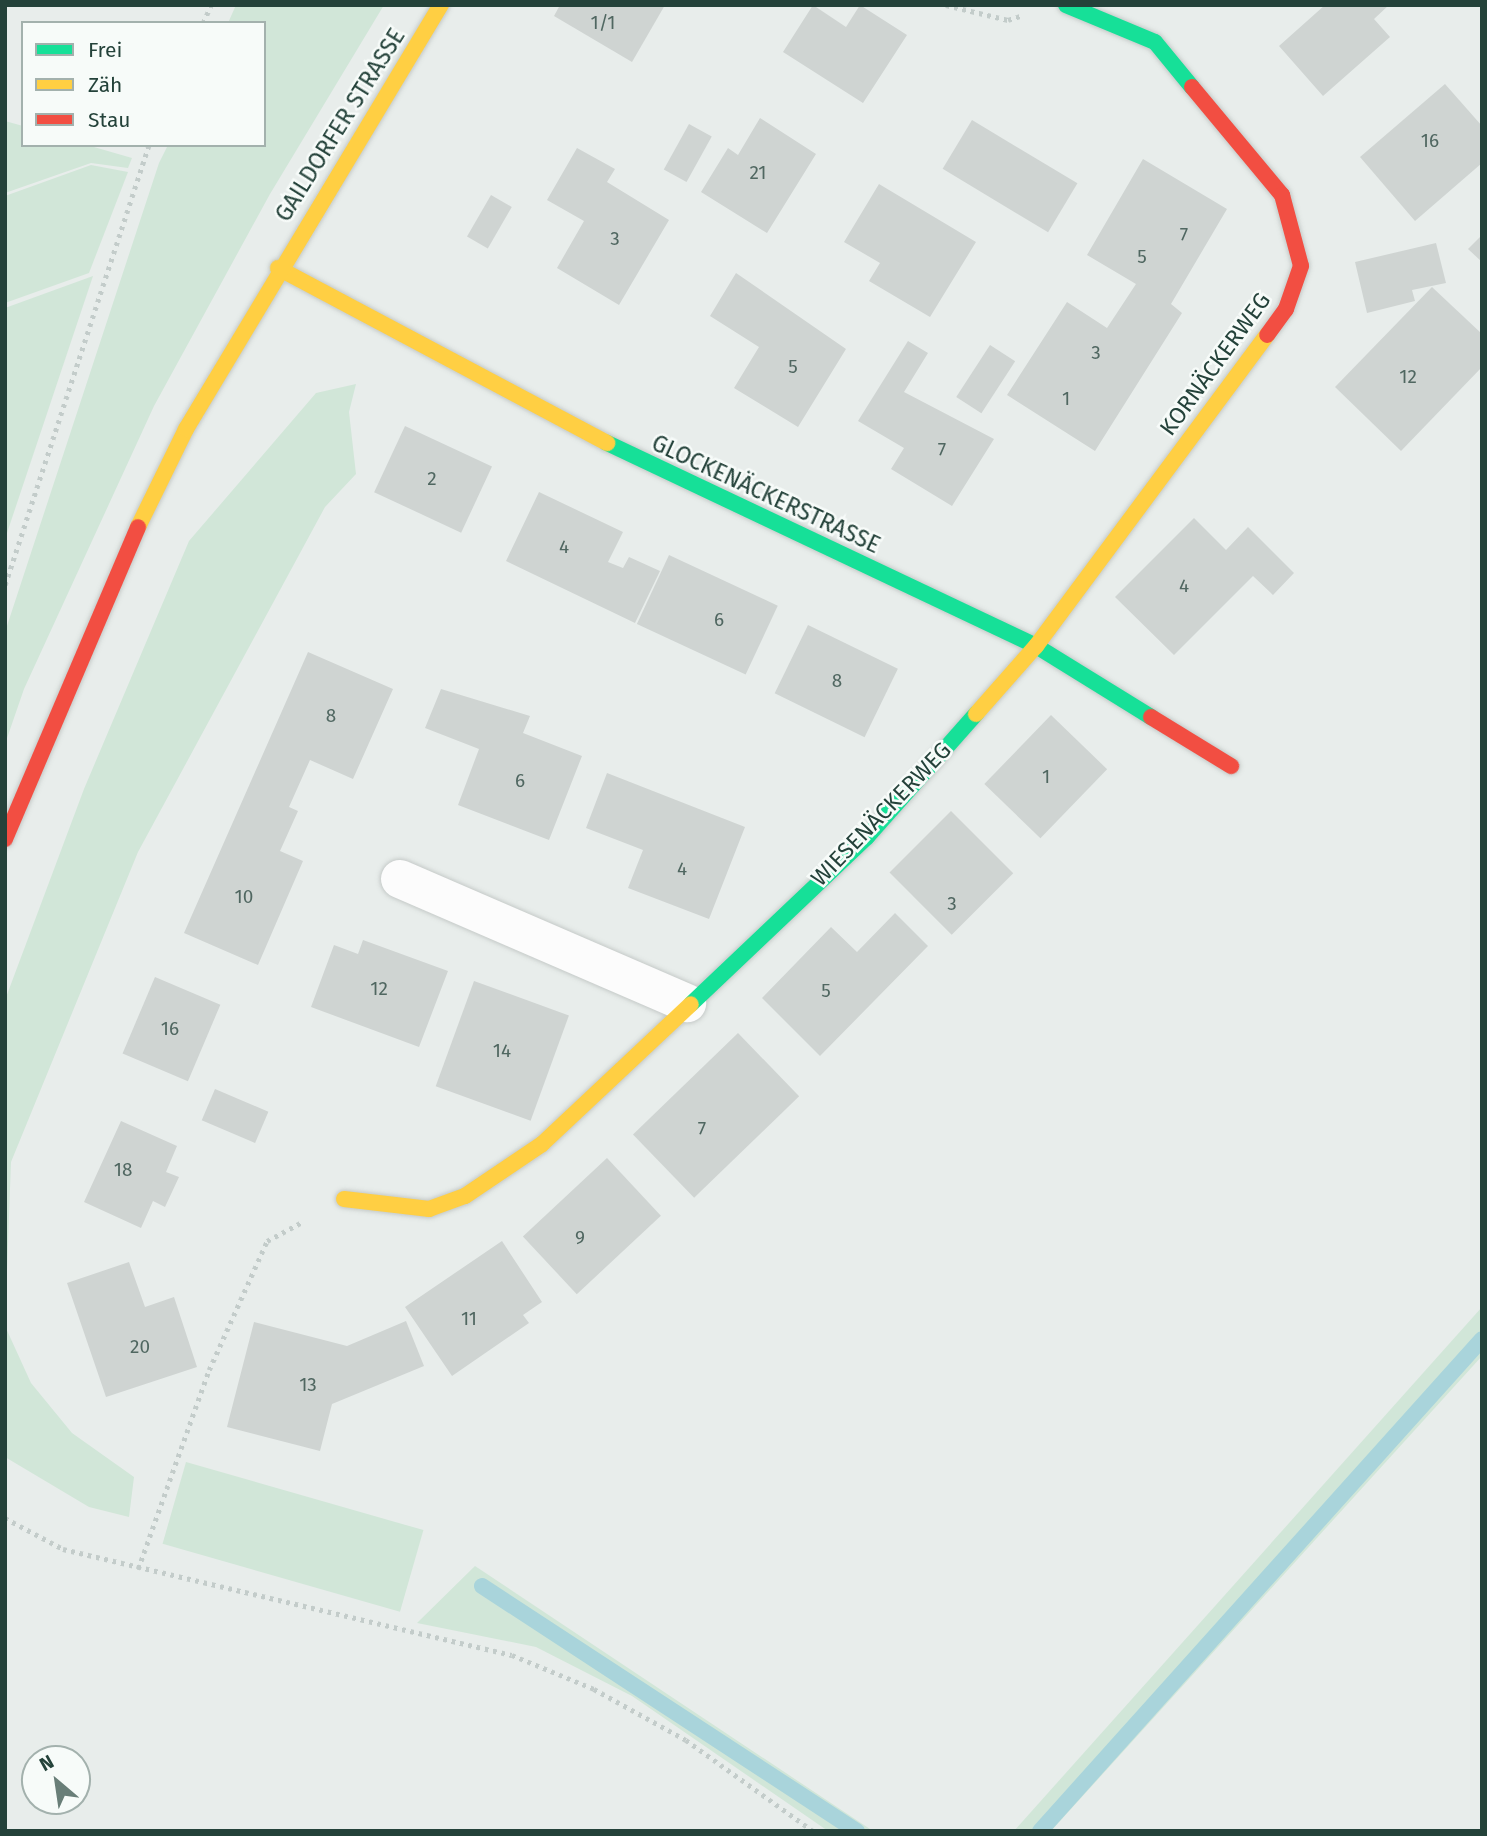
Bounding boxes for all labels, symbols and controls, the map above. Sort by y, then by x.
house number: 1/1 [590,12,616,34]
legend [21,21,266,147]
street label: GAILDORFER STRASSE [269,23,411,227]
text: Frei [88,37,122,63]
text: Zäh [88,72,122,98]
text: Stau [88,107,131,133]
house number: 16 [1421,130,1439,152]
house number: 21 [749,162,767,184]
house number: 7 [1180,224,1188,246]
house number: 3 [610,228,620,250]
house number: 5 [1137,246,1147,268]
street label: KORNÄCKERWEG [1154,287,1276,441]
house number: 3 [1091,342,1101,364]
house number: 5 [788,356,798,378]
house number: 12 [1399,366,1417,388]
house number: 1 [1062,388,1070,410]
street label: GLOCKENÄCKERSTRASSE [647,429,885,559]
house number: 7 [938,439,946,461]
house number: 2 [427,468,437,490]
house number: 4 [559,536,569,558]
house number: 4 [1179,575,1189,597]
house number: 6 [714,609,724,631]
house number: 8 [832,670,842,692]
house number: 8 [326,705,336,727]
street label: WIESENÄCKERWEG [805,736,957,892]
house number: 1 [1042,766,1050,788]
house number: 6 [515,770,525,792]
house number: 4 [677,858,687,880]
house number: 10 [235,886,253,908]
house number: 3 [947,893,957,915]
house number: 12 [370,978,388,1000]
house number: 5 [821,980,831,1002]
house number: 16 [161,1018,179,1040]
house number: 14 [493,1040,511,1062]
house number: 7 [698,1118,706,1140]
house number: 18 [114,1159,132,1181]
house number: 9 [575,1227,585,1249]
house number: 11 [461,1308,477,1330]
house number: 20 [130,1336,150,1358]
house number: 13 [299,1374,317,1396]
north arrow [21,1745,91,1815]
text: N [35,1750,58,1776]

